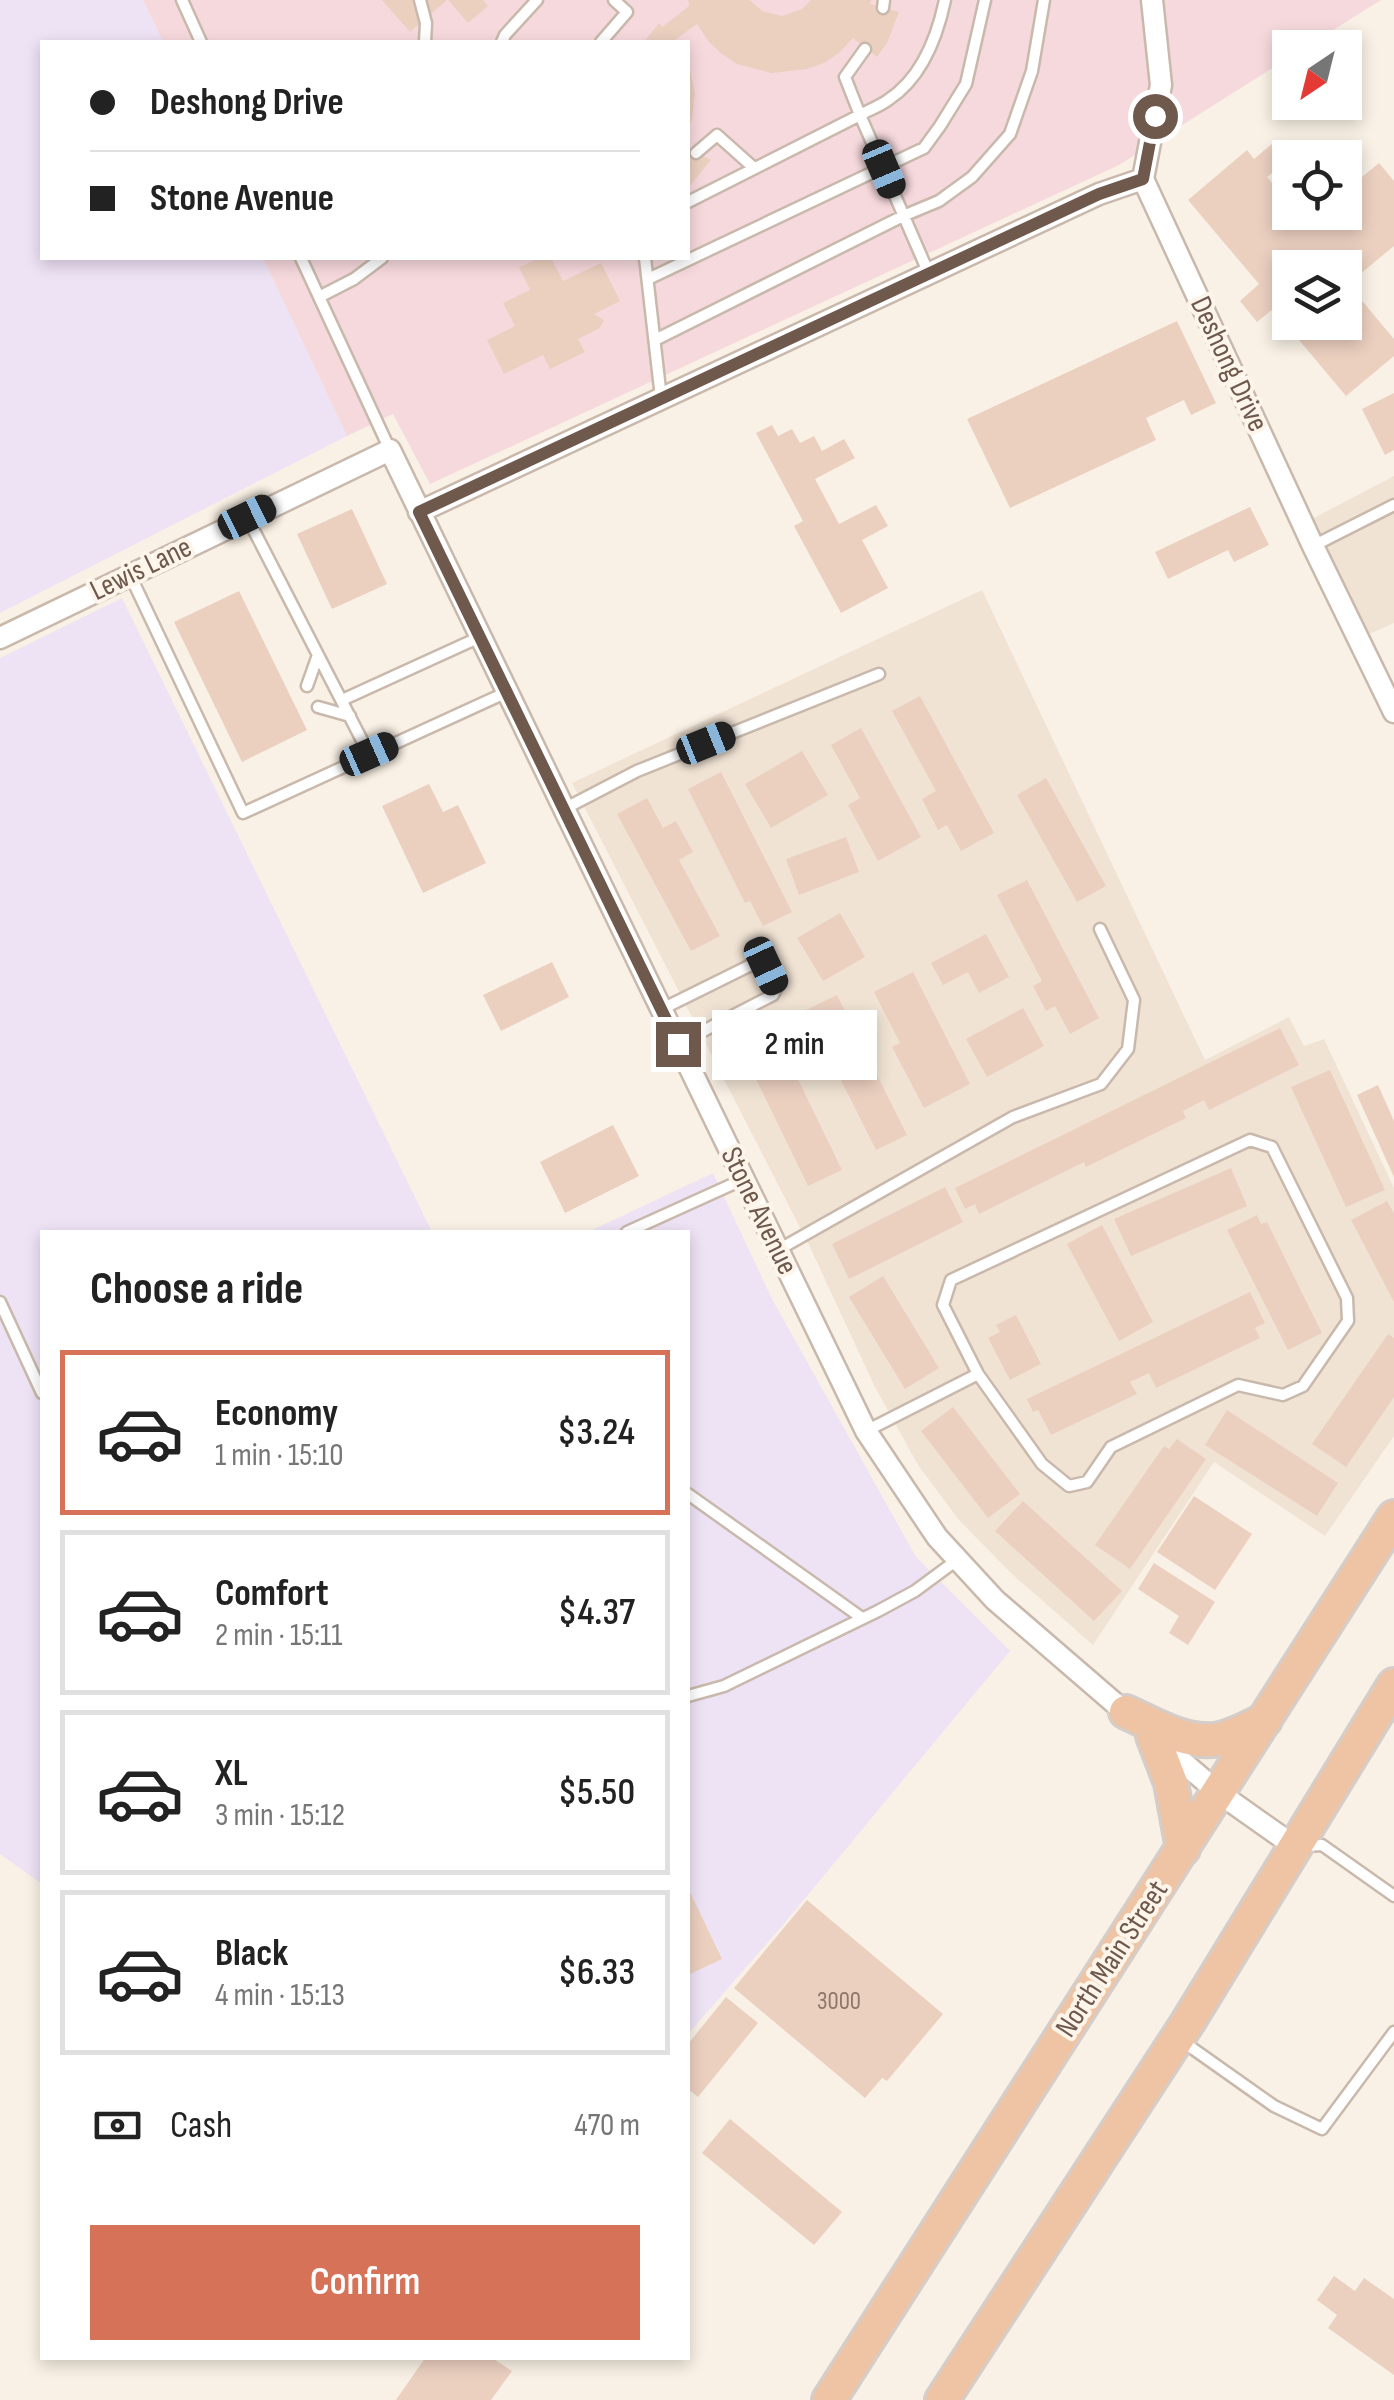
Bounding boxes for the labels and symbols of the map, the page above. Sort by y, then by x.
north arrow [1272,30,1362,120]
route start [1133,94,1178,139]
car [858,136,910,202]
street label: Deshong Drive [1182,291,1276,437]
car [213,490,281,544]
street label: Lewis Lane [84,529,198,609]
car [673,718,739,768]
car [335,728,403,780]
car [740,932,792,1000]
callout: 2 min [713,1009,878,1079]
route end [656,1022,701,1067]
street label: Stone Avenue [713,1141,805,1281]
street label: North Main Street [1048,1874,1176,2044]
house number: 3000 [817,1986,861,2017]

